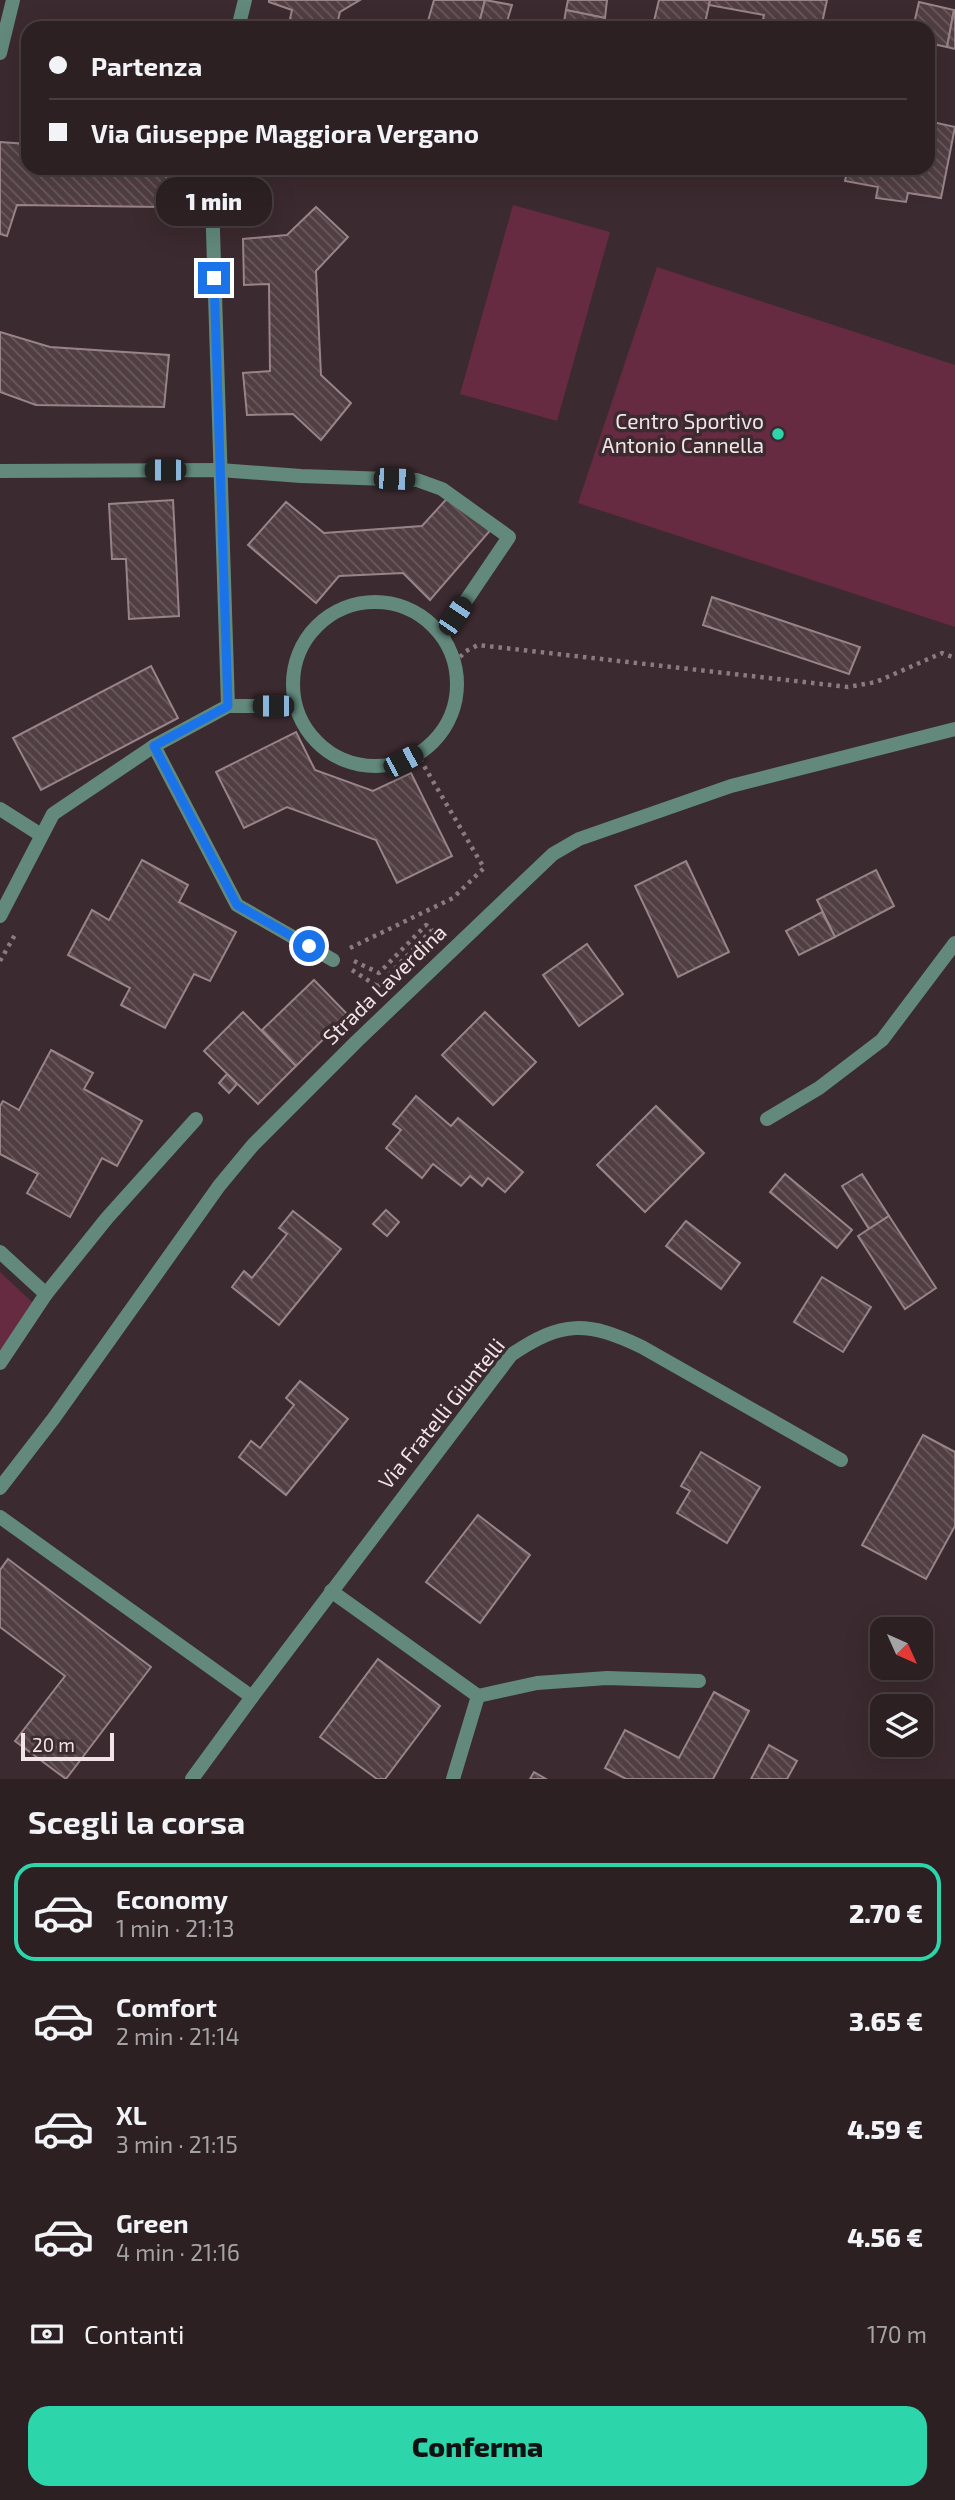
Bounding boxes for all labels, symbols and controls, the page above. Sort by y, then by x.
text: Partenza [91,50,202,81]
text: Via Giuseppe Maggiora Vergano [91,117,479,148]
callout: 1 min [156,176,272,226]
text: 1 min [186,187,242,215]
route end [198,262,230,294]
place label: Centro Sportivo Antonio Cannella [602,408,764,457]
marker: Centro Sportivo Antonio Cannella [770,426,786,442]
car [145,460,187,481]
car [373,468,416,490]
car [435,593,476,639]
car [253,696,295,717]
car [380,742,427,780]
street label: Strada Laverdina [317,919,451,1049]
route start [293,930,325,962]
street label: Via Fratelli Giuntelli [372,1333,509,1493]
north arrow [870,1617,933,1680]
map controls [870,1617,933,1757]
button: layers [870,1694,933,1757]
scale bar [21,1730,114,1762]
text: 20 m [32,1733,75,1756]
text: Scegli la corsa [28,1802,245,1840]
icon: car [32,1881,95,1944]
text: Economy [116,1883,228,1914]
text: 2.70 € [849,1897,923,1928]
text: 1 min · 21:13 [116,1914,235,1942]
icon: car [32,1989,95,2052]
text: Comfort [116,1991,217,2022]
text: 3.65 € [849,2005,923,2036]
text: 2 min · 21:14 [116,2022,240,2050]
icon: car [32,2097,95,2160]
text: XL [116,2099,147,2130]
text: 4.59 € [847,2113,923,2144]
text: 3 min · 21:15 [116,2130,238,2158]
icon: car [32,2205,95,2268]
text: Green [116,2207,189,2238]
text: 4.56 € [847,2221,923,2252]
text: 4 min · 21:16 [116,2238,240,2266]
icon: cash [28,2315,66,2353]
text: Contanti [84,2318,184,2349]
text: 170 m [867,2320,927,2348]
button: Conferma [28,2406,927,2486]

